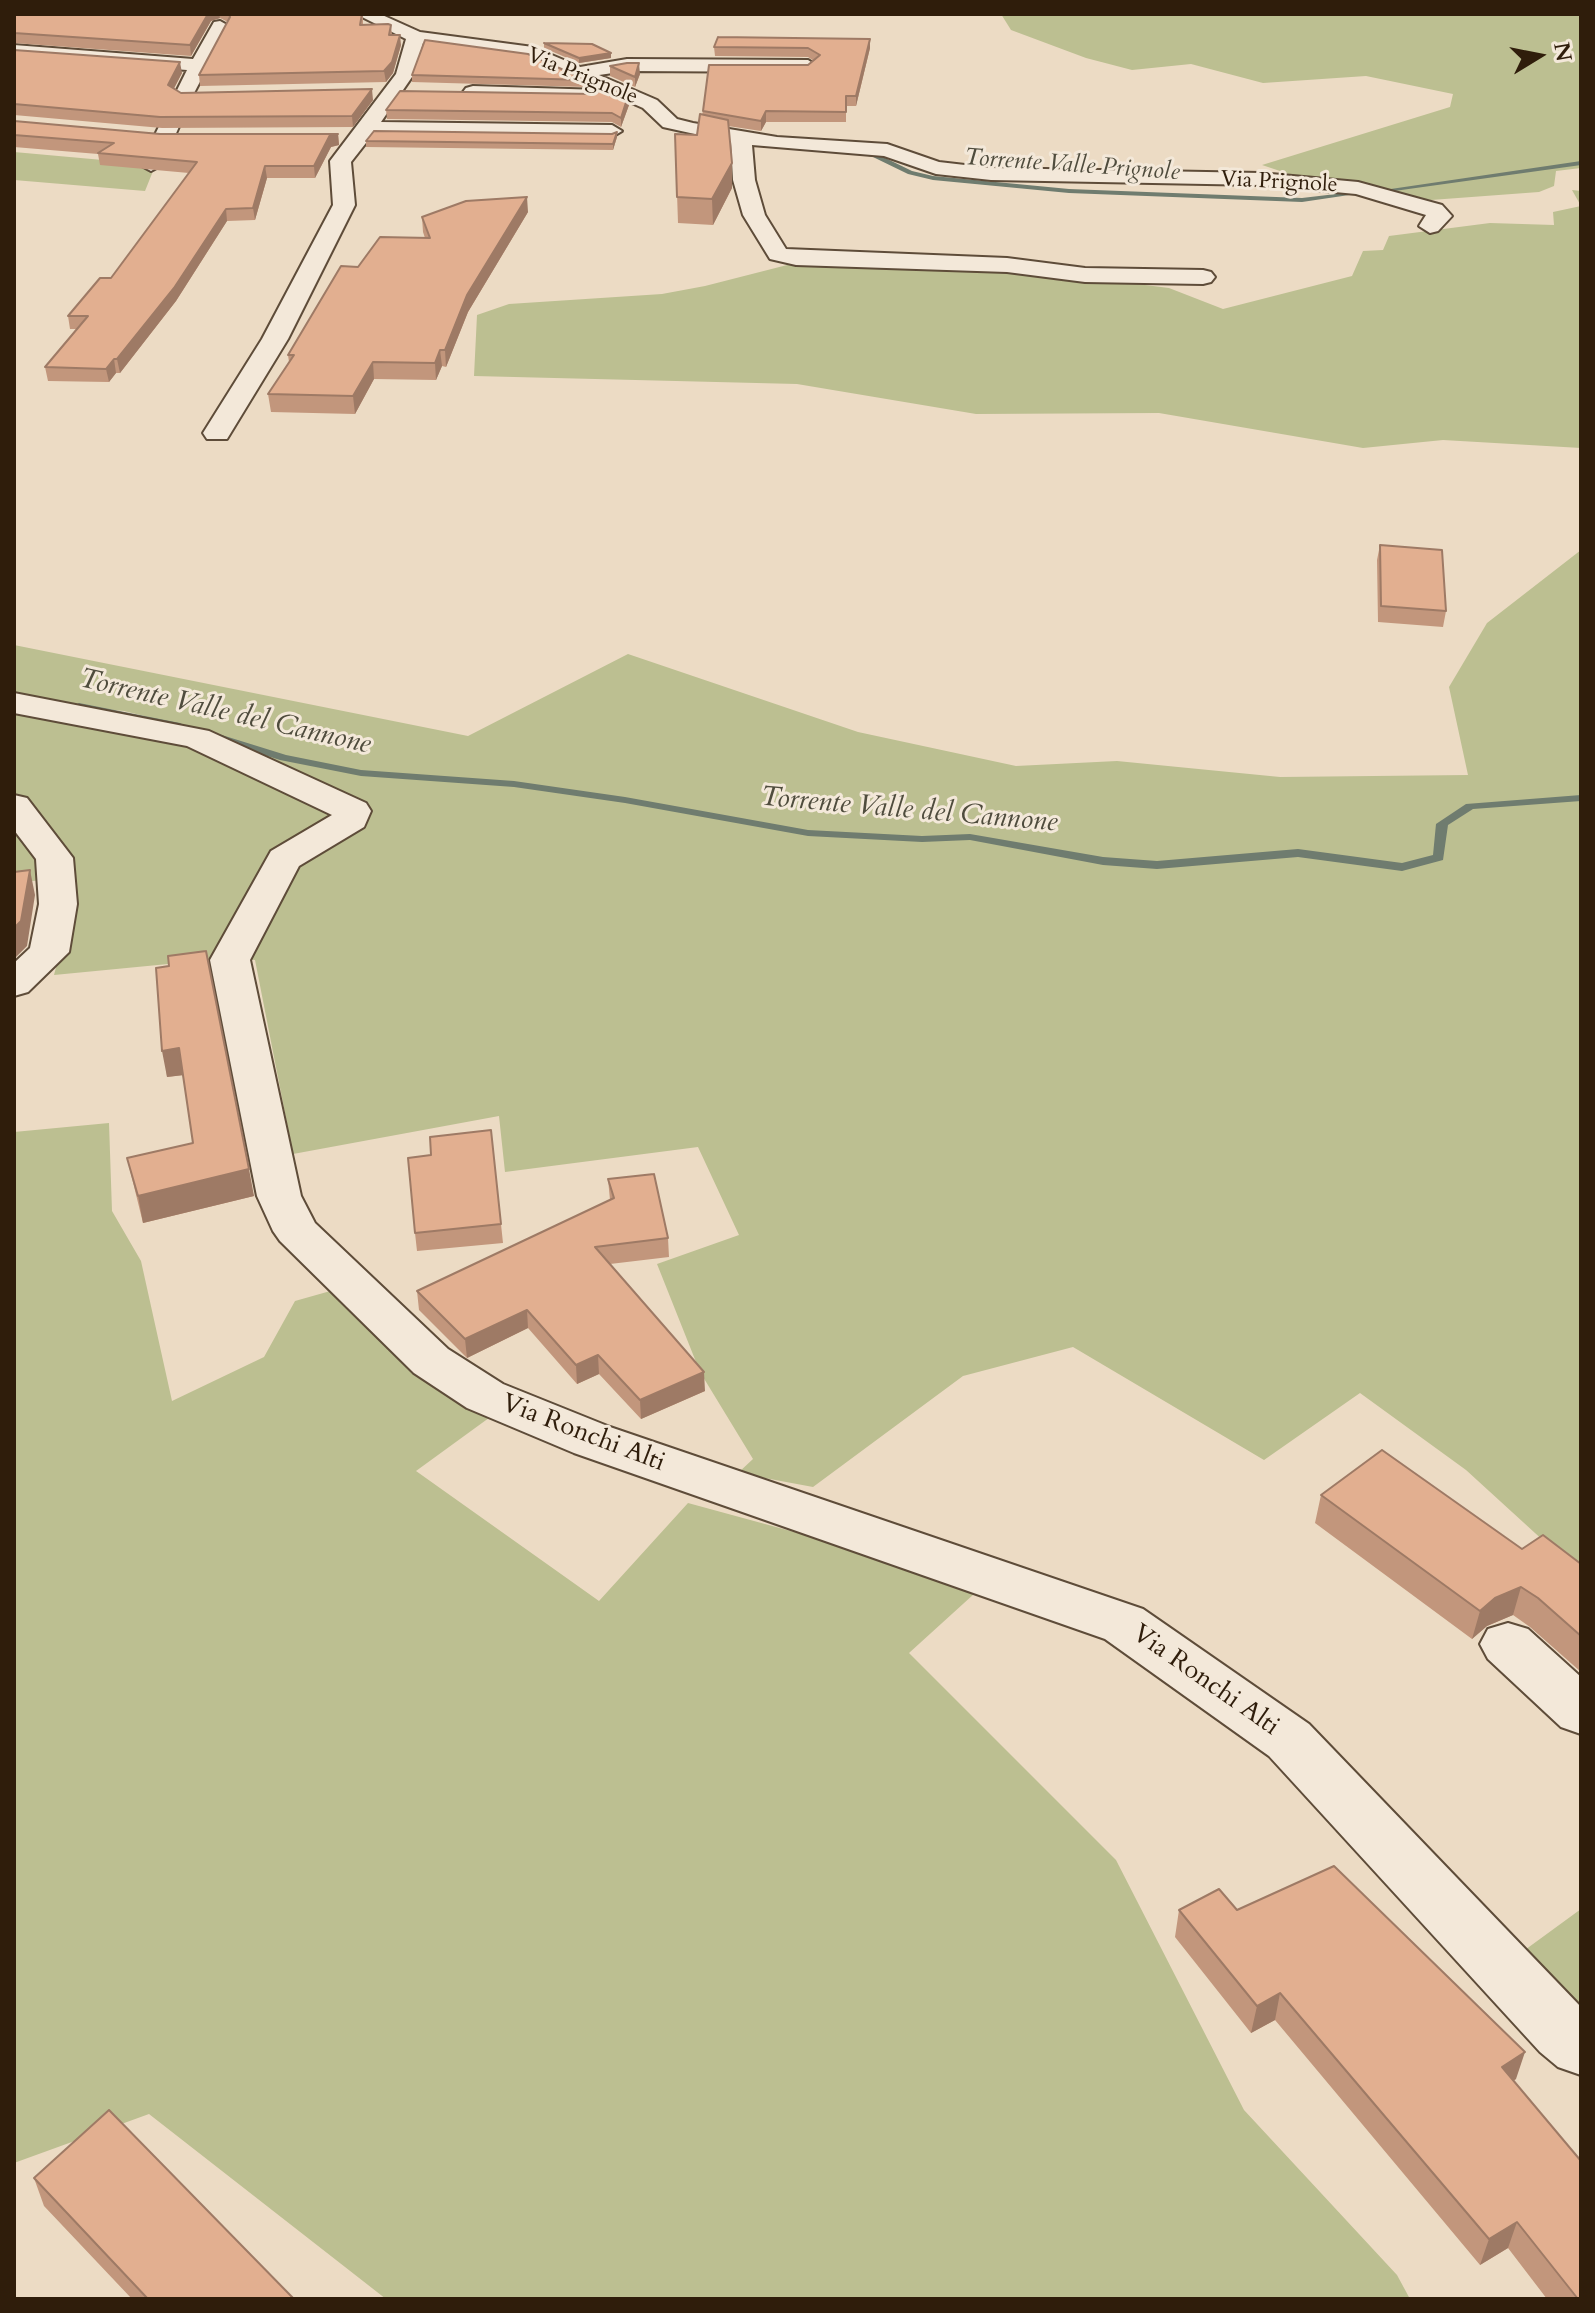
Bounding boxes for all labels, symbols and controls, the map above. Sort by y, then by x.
north arrow [1499,16,1579,96]
text: N [1546,40,1579,64]
street label: Via Prignole [523,43,641,111]
water label: Torrente Valle Prignole [963,144,1181,188]
street label: Via Prignole [1220,167,1338,199]
water label: Torrente Valle del Cannone [76,663,374,763]
water label: Torrente Valle del Cannone [759,781,1059,841]
street label: Via Ronchi Alti [497,1389,669,1479]
street label: Via Ronchi Alti [1125,1619,1285,1743]

